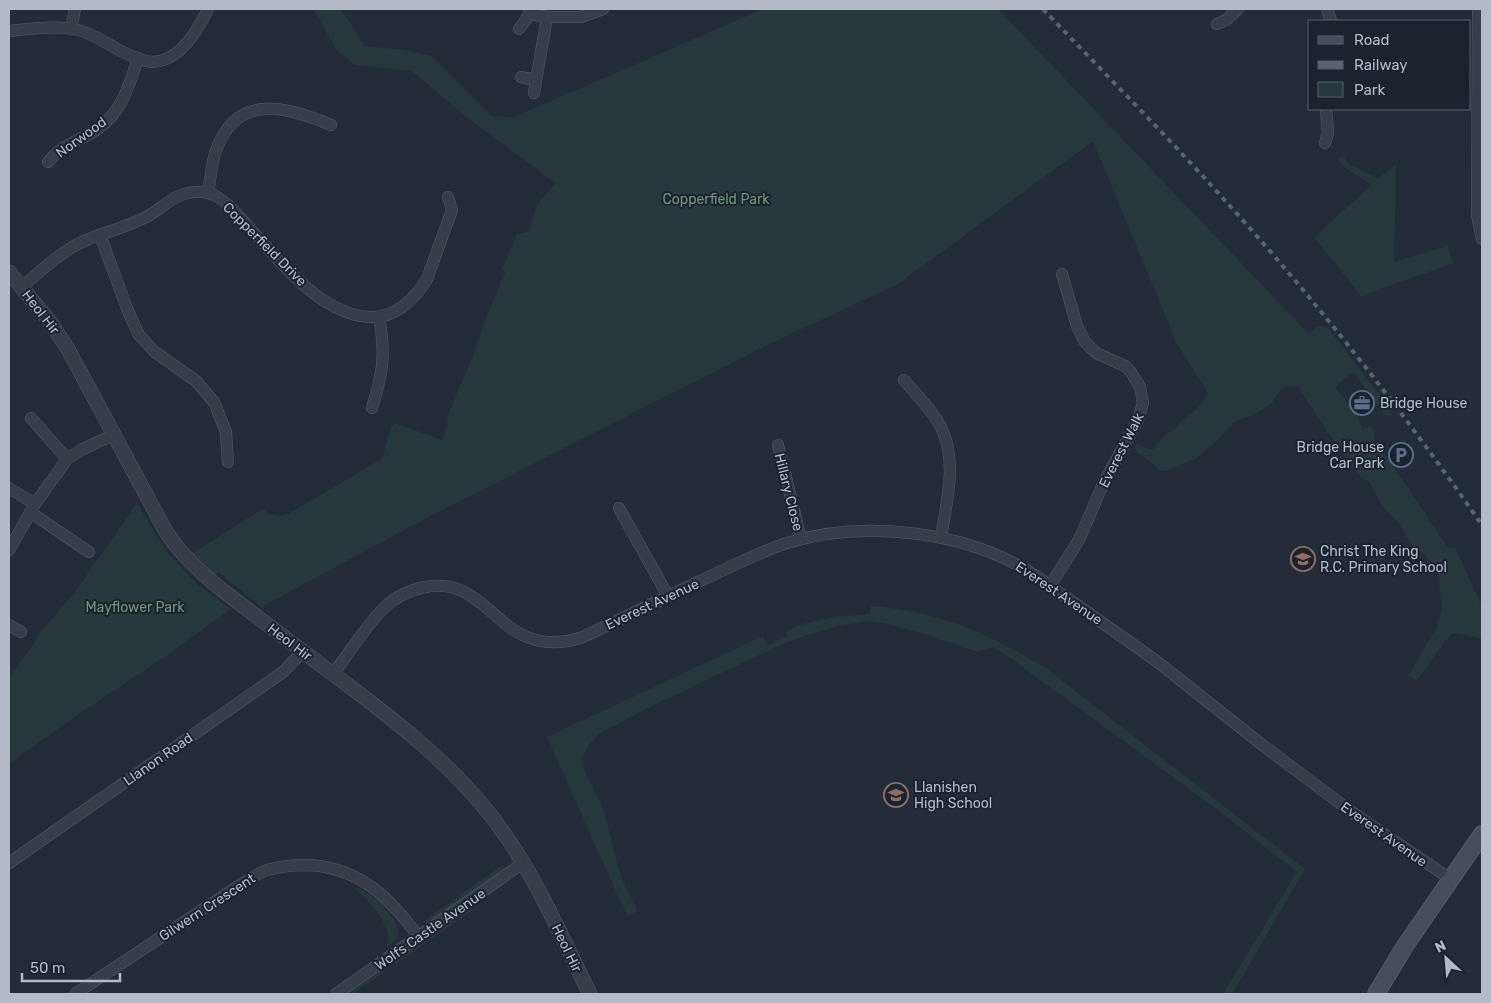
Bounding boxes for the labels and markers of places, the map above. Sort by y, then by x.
office icon: Bridge House [1349,390,1375,416]
place label: Bridge House [1380,395,1468,412]
place label: Bridge House Car Park [1297,439,1385,472]
parking icon: Bridge House Car Park [1388,442,1414,468]
place label: Christ The King R.C. Primary School [1320,543,1447,576]
school or university icon: Christ The King R.C. Primary School [1290,546,1316,572]
place label: Llanishen High School [914,779,992,812]
school or university icon: Llanishen High School [883,782,909,808]

